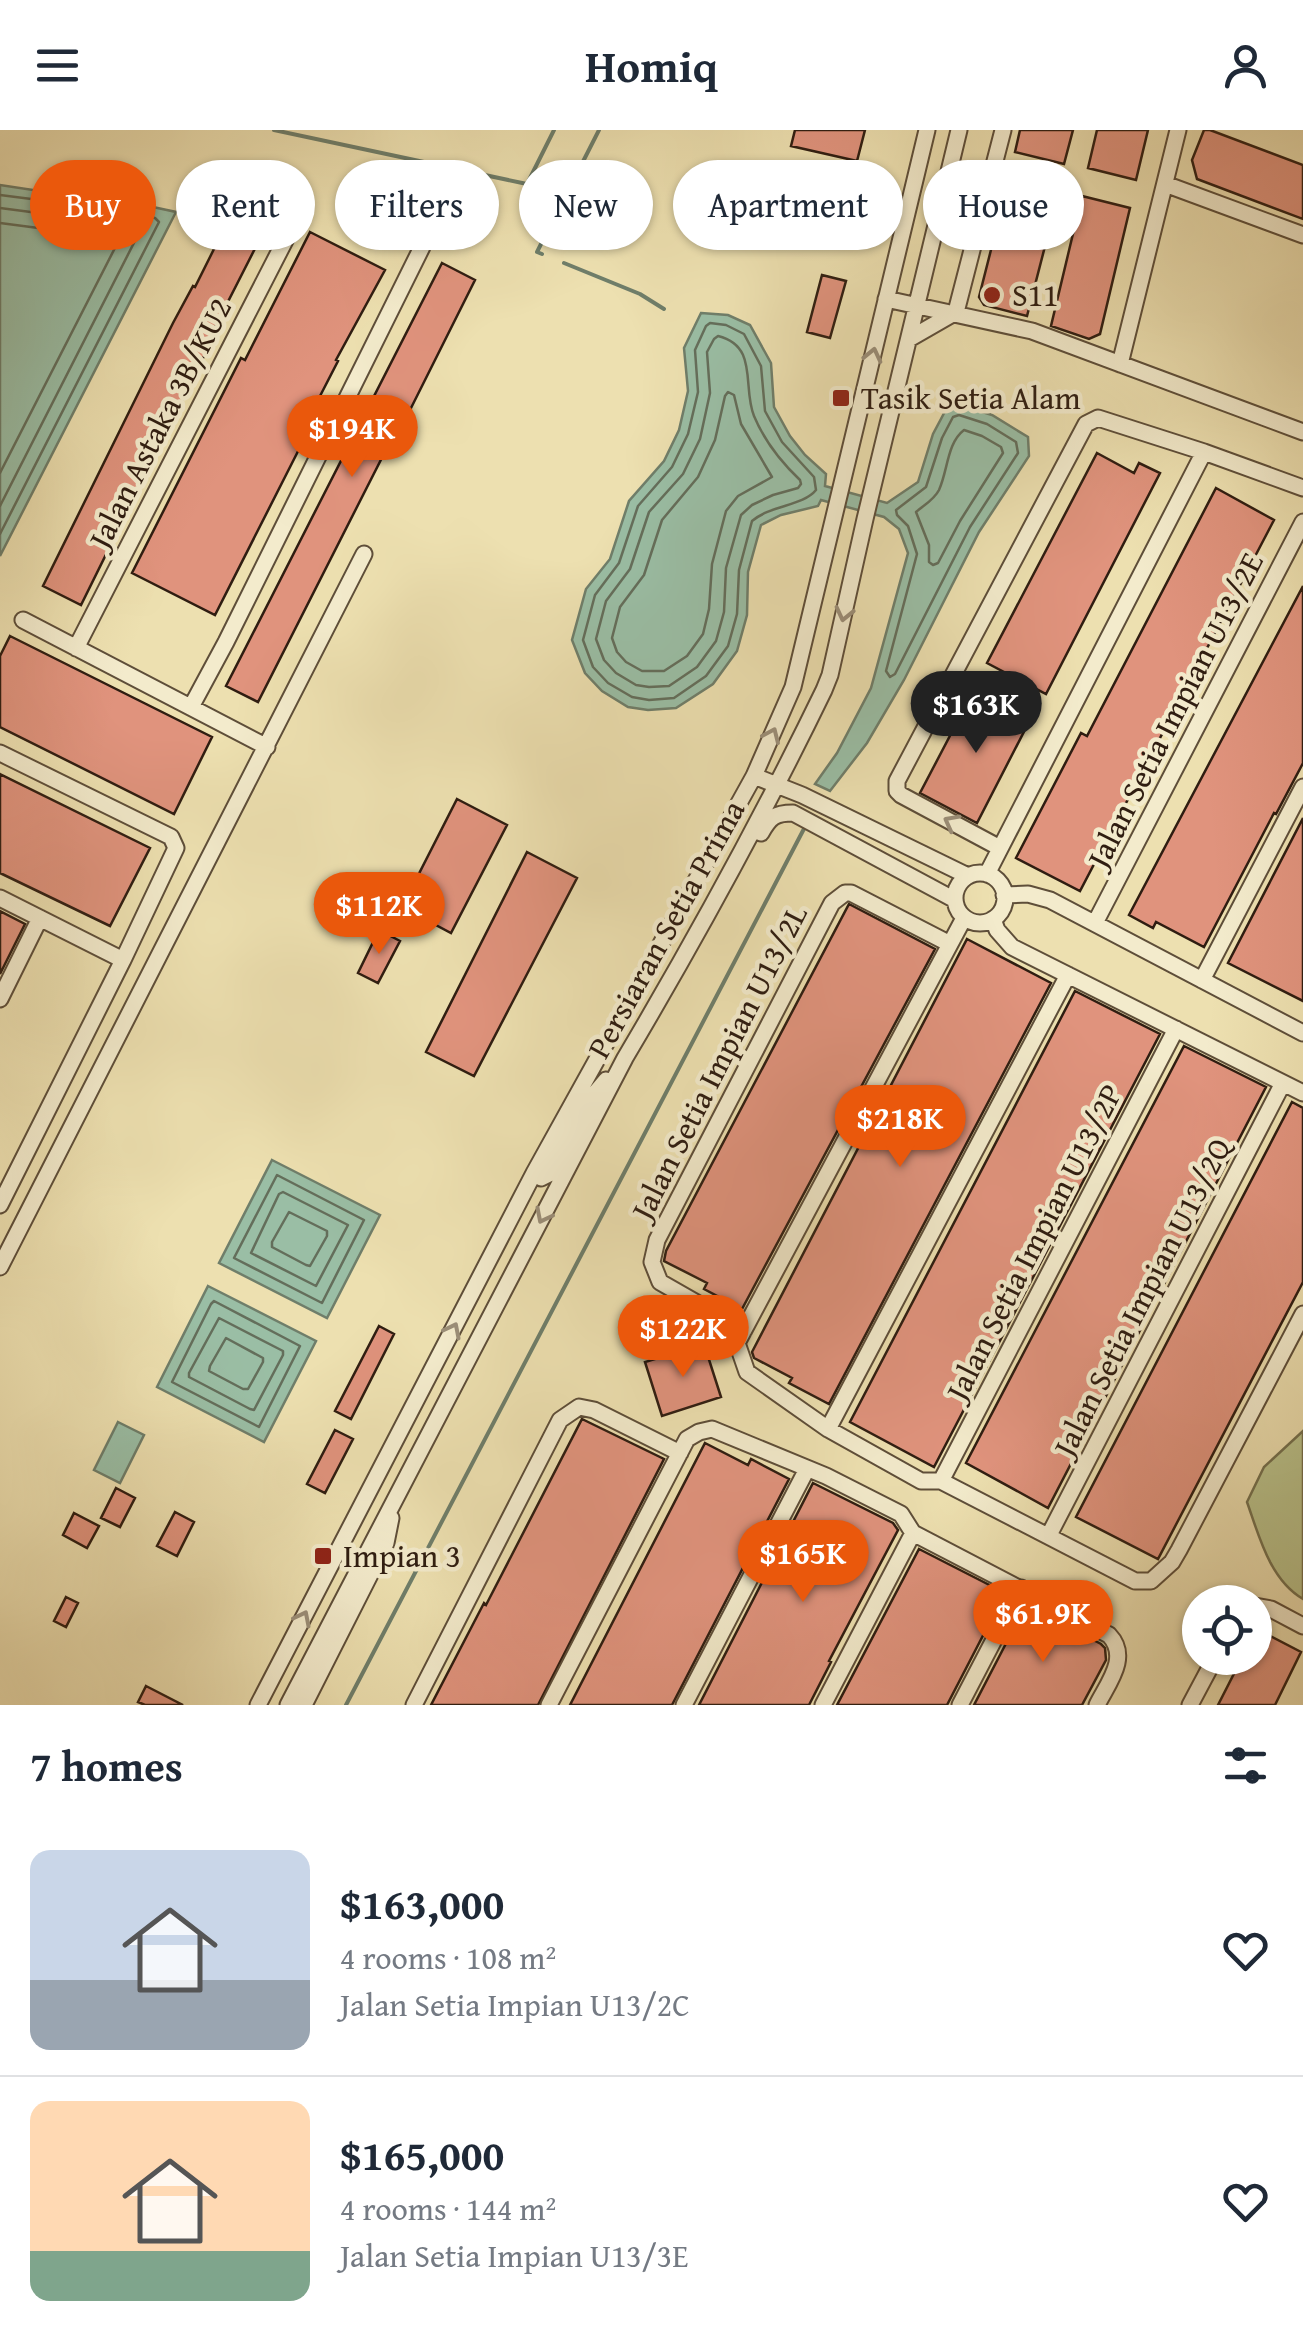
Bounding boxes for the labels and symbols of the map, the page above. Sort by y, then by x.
place label: S11 [1012,271,1058,318]
marker: S11 [981,284,1003,306]
street label: Jalan Astaka 3B/KU2 [74,289,243,560]
one-way arrow [861,347,882,364]
place label: Tasik Setia Alam [861,374,1081,421]
marker: Tasik Setia Alam [830,387,852,409]
pin: $194K [282,395,422,480]
street label: Jalan Setia Impian U13/2E [1073,544,1275,879]
one-way arrow [835,605,856,622]
pin: $163K [906,671,1046,756]
one-way arrow [759,727,779,745]
street label: Persiaran Setia Prima [575,791,756,1067]
one-way arrow [943,815,961,834]
pin: $112K [309,872,449,957]
street label: Jalan Setia Impian U13/2L [617,896,819,1231]
street label: Jalan Setia Impian U13/2P [931,1075,1134,1412]
pin: $218K [830,1085,970,1170]
street label: Jalan Setia Impian U13/2Q [1039,1128,1243,1468]
one-way arrow [536,1205,555,1223]
pin: $122K [613,1295,753,1380]
one-way arrow [441,1322,460,1340]
pin: $165K [733,1520,873,1605]
place label: Impian 3 [343,1532,461,1579]
marker: Impian 3 [312,1545,334,1567]
pin: $61.9K [962,1580,1124,1665]
one-way arrow [291,1611,310,1629]

